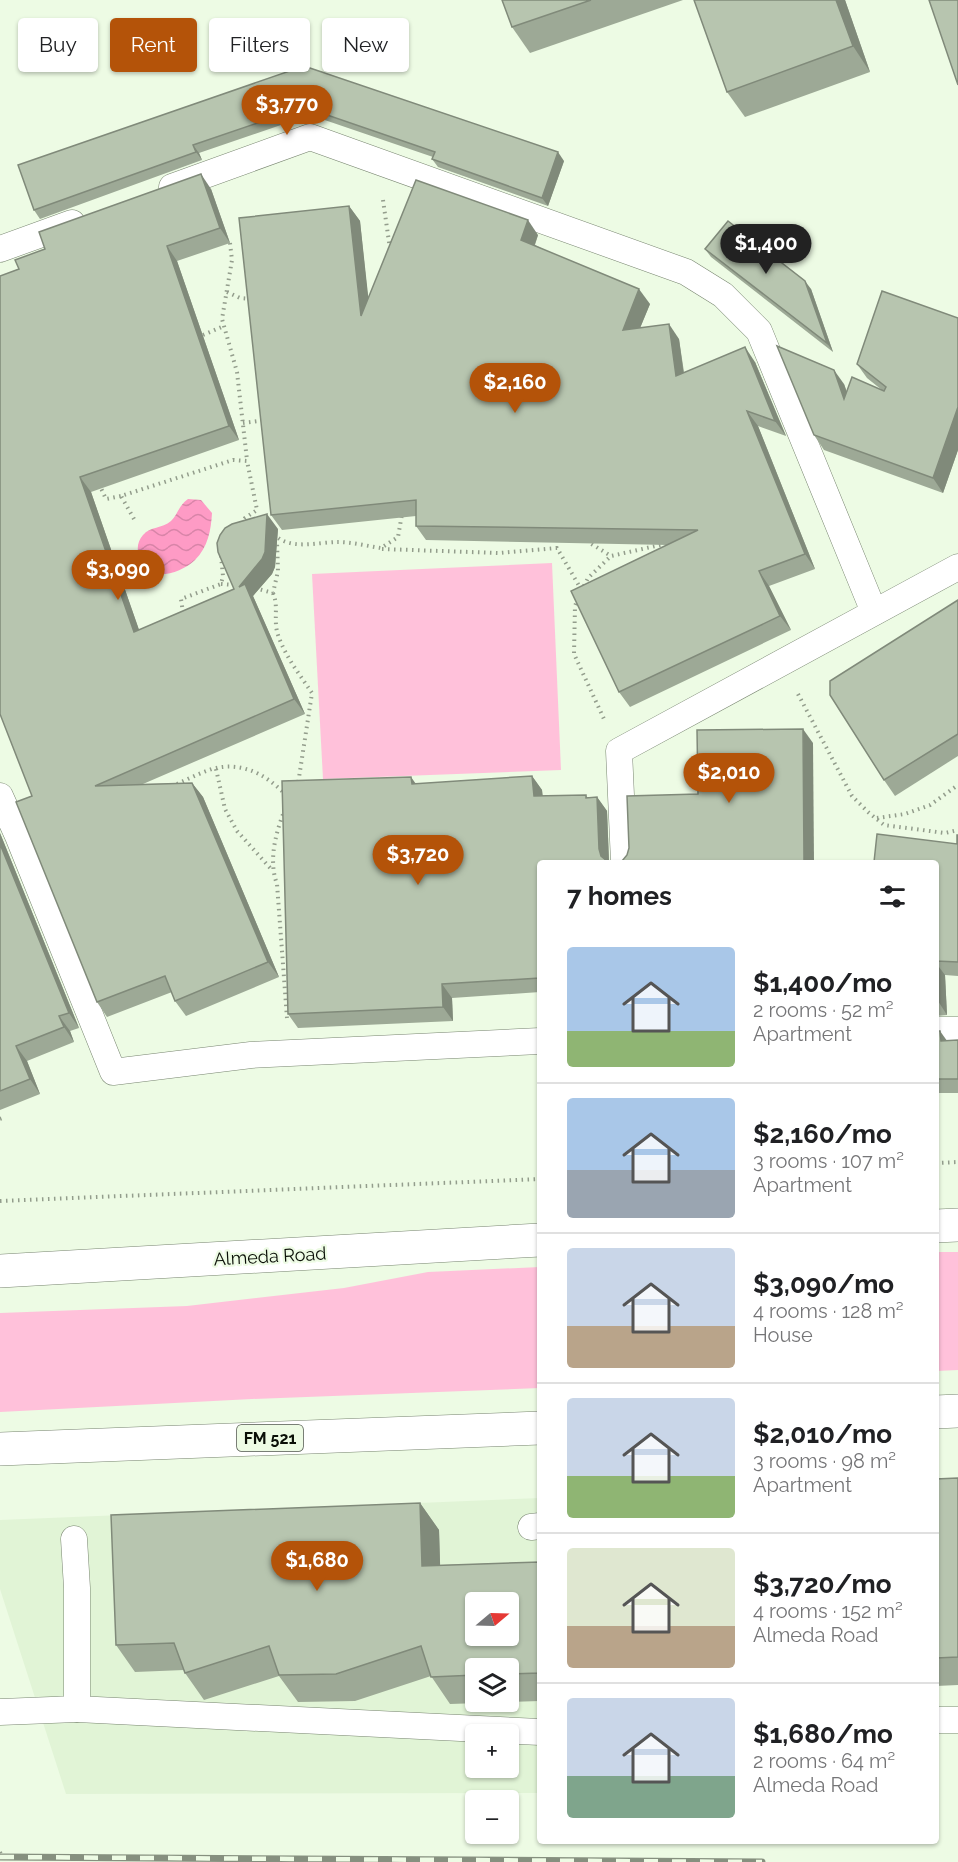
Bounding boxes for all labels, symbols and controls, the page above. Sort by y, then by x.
chip: Buy [18,18,98,72]
chip: Rent [110,18,197,72]
chip: Filters [209,18,310,72]
chip: New [322,18,409,72]
pin: $3,770 [238,85,336,136]
text: $3,770 [256,92,318,116]
pin: $1,400 [717,224,815,275]
text: $1,400 [734,231,798,255]
pin: $2,160 [466,363,564,414]
text: $2,160 [484,370,546,394]
pin: $3,090 [69,550,167,601]
text: $3,090 [86,557,150,581]
pin: $2,010 [680,753,778,804]
text: $2,010 [697,760,761,784]
pin: $3,720 [369,835,467,886]
text: $3,720 [387,842,449,866]
icon: filters [876,880,909,913]
text: 7 homes [567,881,672,911]
text: $1,400/mo [753,968,892,998]
icon: home [615,971,687,1043]
text: 2 rooms · 52 m² [753,998,894,1022]
text: Apartment [753,1022,852,1046]
text: $2,160/mo [753,1119,892,1149]
icon: home [615,1122,687,1194]
text: 3 rooms · 107 m² [753,1149,904,1173]
text: Apartment [753,1173,852,1197]
street label: Almeda Road [213,1243,327,1269]
text: $3,090/mo [753,1269,894,1299]
icon: home [615,1272,687,1344]
text: 4 rooms · 128 m² [753,1299,904,1323]
text: House [753,1323,813,1347]
text: $2,010/mo [753,1419,892,1449]
icon: home [615,1422,687,1494]
road number: FM 521 [237,1425,303,1451]
text: 3 rooms · 98 m² [753,1449,896,1473]
text: Apartment [753,1473,852,1497]
pin: $1,680 [268,1541,366,1592]
text: $1,680 [285,1548,349,1572]
text: $3,720/mo [753,1569,892,1599]
icon: home [615,1572,687,1644]
north arrow [465,1592,519,1646]
map controls [465,1592,519,1844]
text: 4 rooms · 152 m² [753,1599,903,1623]
text: Almeda Road [753,1623,879,1647]
button: layers [465,1658,519,1712]
text: $1,680/mo [753,1719,893,1749]
icon: home [615,1722,687,1794]
button: + [465,1724,519,1778]
text: 2 rooms · 64 m² [753,1749,895,1773]
text: Almeda Road [753,1773,879,1797]
button: − [465,1790,519,1844]

